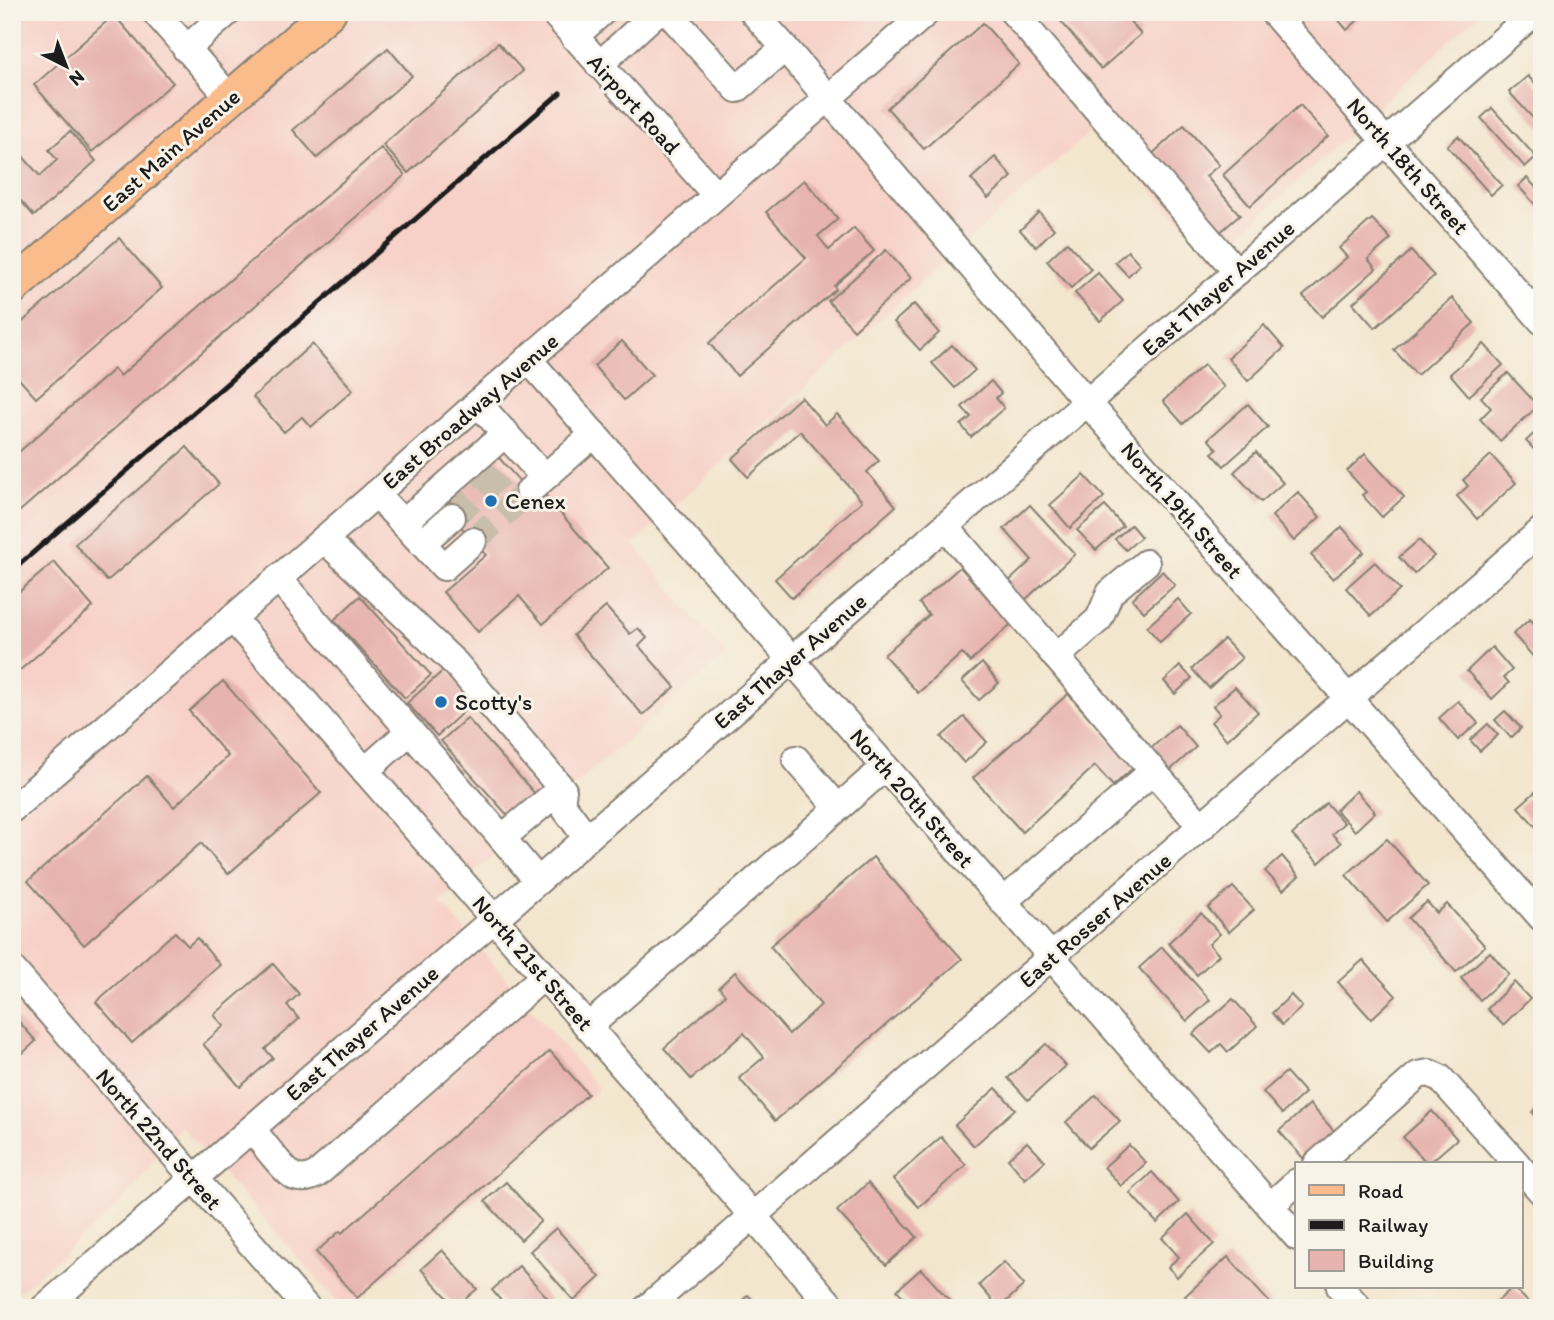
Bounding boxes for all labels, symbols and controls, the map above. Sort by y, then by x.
north arrow [32,32,102,102]
street label: Airport Road [582,48,686,160]
text: N [65,65,90,91]
street label: East Main Avenue [96,82,246,218]
street label: North 18th Street [1341,92,1475,241]
street label: East Thayer Avenue [1136,214,1300,362]
street label: East Broadway Avenue [376,327,564,495]
street label: North 19th Street [1115,436,1249,584]
place label: Cenex [505,487,566,515]
marker: Cenex [483,493,499,509]
street label: East Thayer Avenue [708,587,872,735]
place label: Scotty's [455,688,532,716]
marker: Scotty's [433,694,449,710]
street label: North 20th Street [844,723,980,874]
street label: East Rosser Avenue [1013,846,1177,994]
street label: North 21st Street [467,889,600,1037]
street label: East Thayer Avenue [280,959,444,1107]
street label: North 22nd Street [90,1063,228,1216]
legend [1295,1162,1522,1288]
text: Road [1358,1178,1404,1203]
text: Railway [1358,1212,1428,1237]
text: Building [1358,1248,1434,1273]

